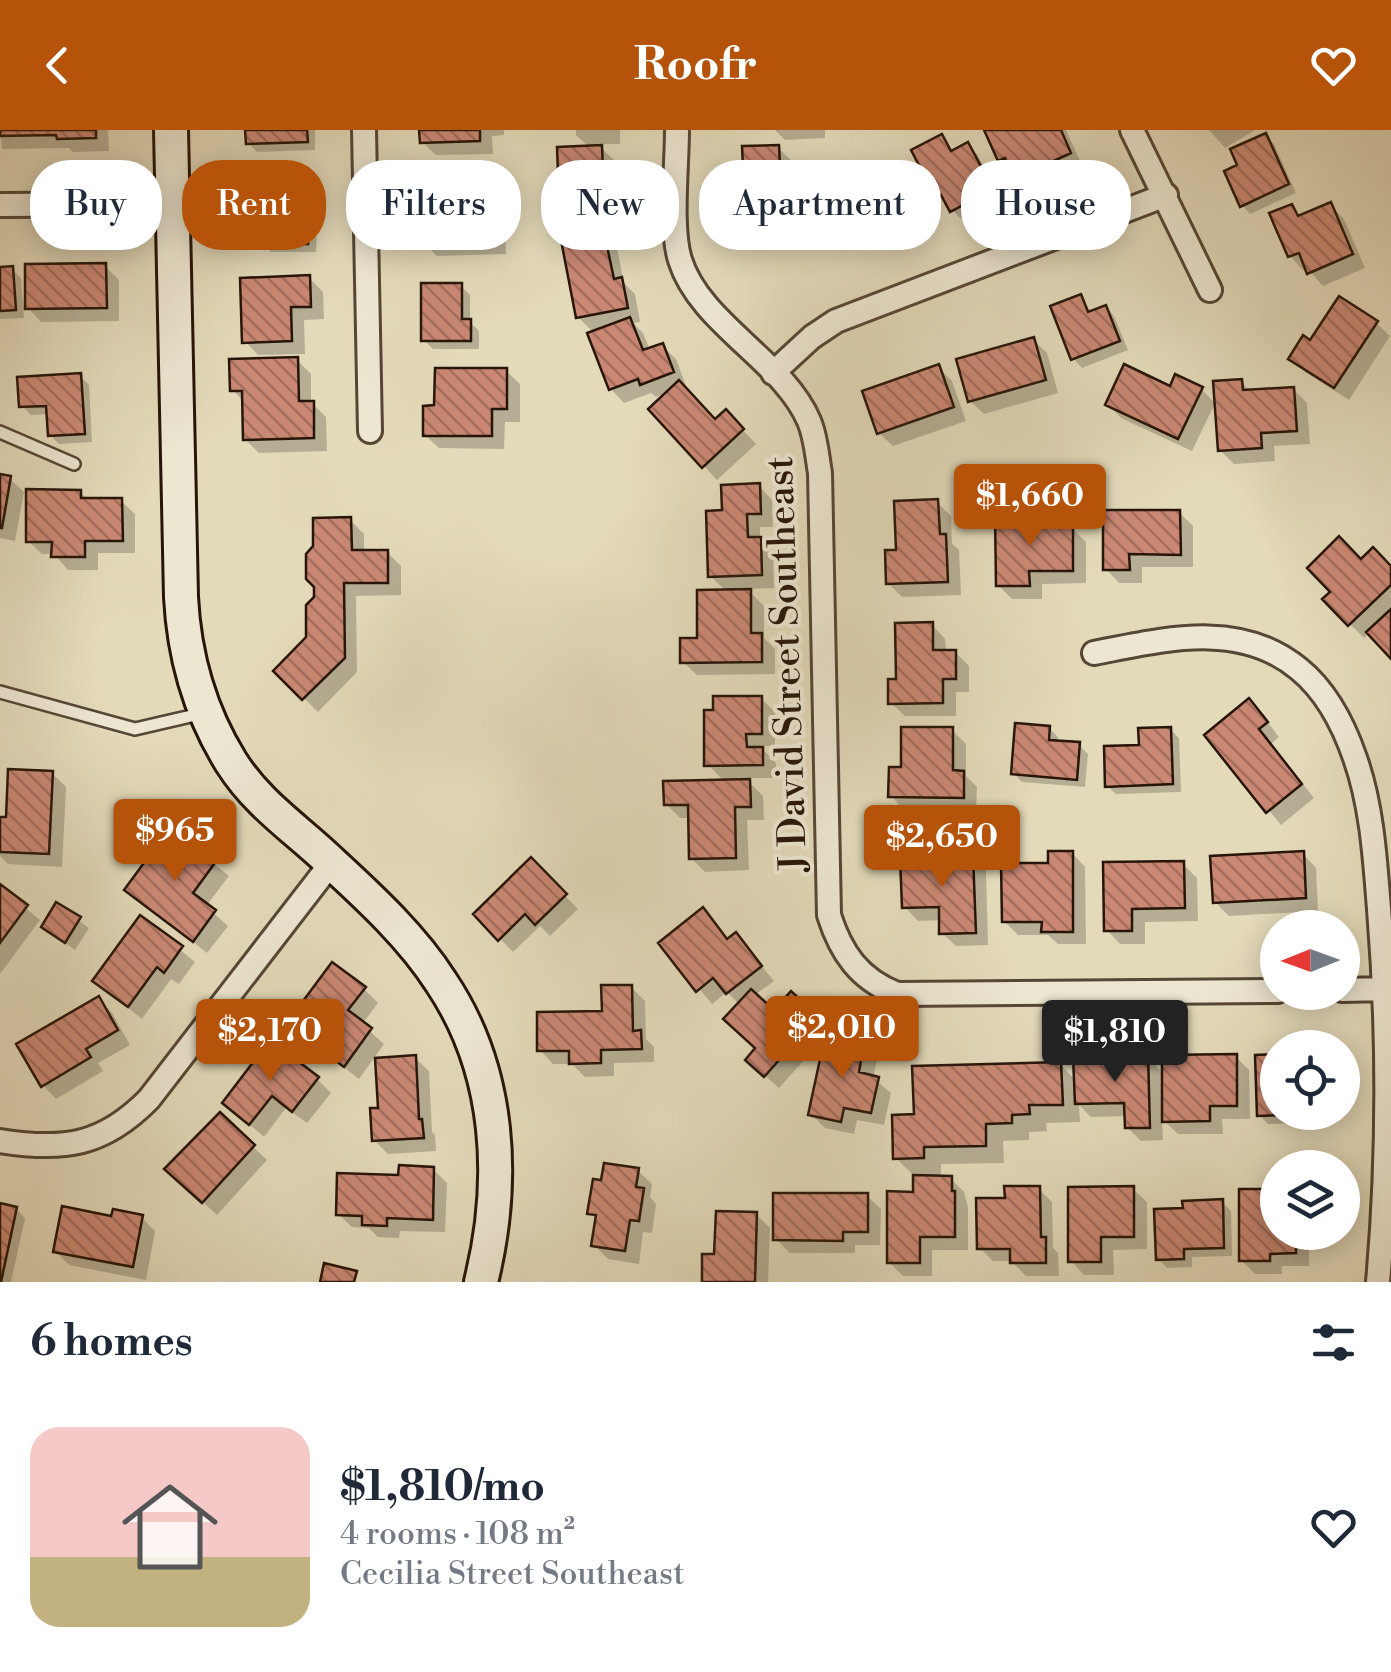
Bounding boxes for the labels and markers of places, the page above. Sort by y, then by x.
pin: $1,660 [949,464,1111,549]
pin: $965 [116,799,234,884]
pin: $2,650 [861,805,1023,890]
pin: $2,010 [761,996,923,1081]
pin: $2,170 [189,999,351,1084]
pin: $1,810 [1034,1000,1196,1085]

